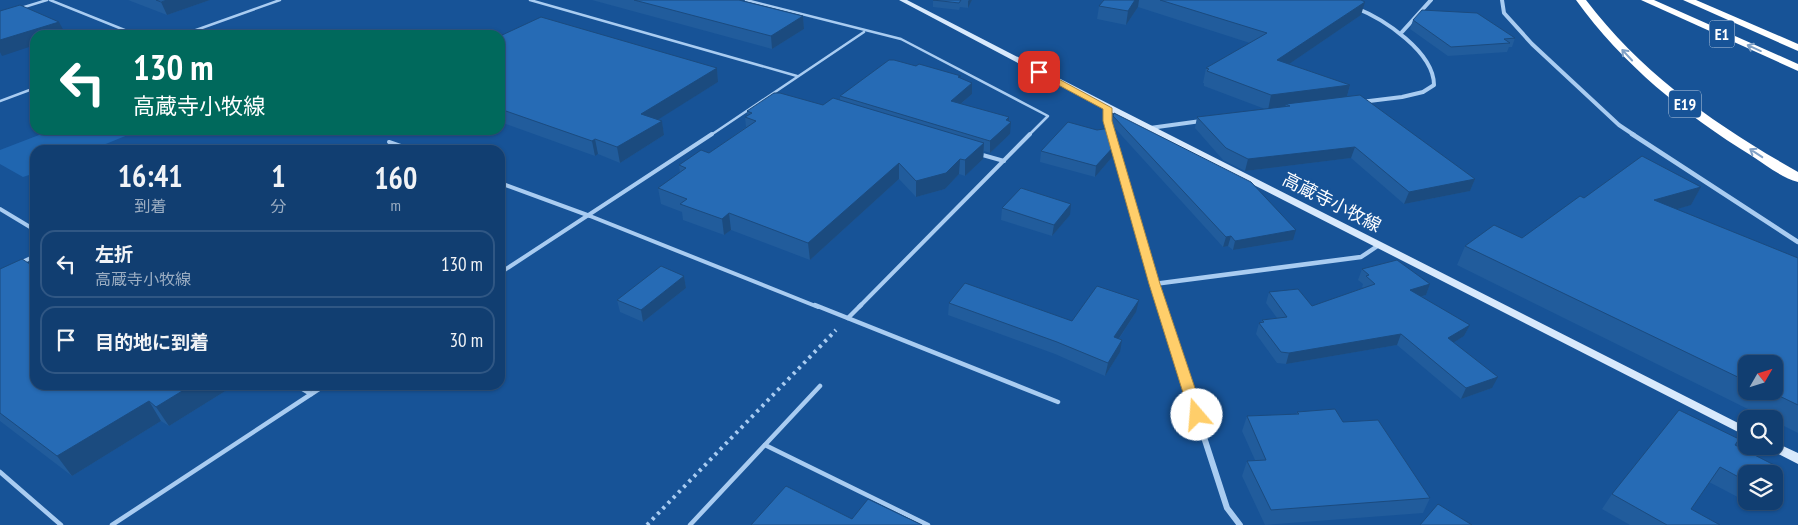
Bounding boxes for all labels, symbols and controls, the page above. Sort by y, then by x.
road number: E1 [1710,20,1734,48]
one-way arrow [1747,43,1762,53]
text: 130 m [133,44,214,90]
one-way arrow [1621,49,1633,62]
icon: left [50,50,115,115]
pin [1018,51,1060,93]
icon: arrive [1025,58,1053,86]
road number: E19 [1669,90,1701,118]
text: 高蔵寺小牧線 [133,92,265,120]
one-way arrow [1750,148,1764,158]
text: 16:41 [118,156,183,195]
text: 1 [271,156,286,195]
text: 160 [374,158,417,197]
street label: 高蔵寺小牧線 [1279,167,1385,237]
text: m [391,195,401,215]
text: 到着 [134,196,166,216]
text: 分 [270,196,286,216]
text: 左折 [95,242,133,266]
icon: left [52,250,80,278]
text: 130 m [441,252,483,276]
text: 高蔵寺小牧線 [95,269,191,289]
icon: arrive [52,326,80,354]
text: 30 m [450,328,483,352]
text: 目的地に到着 [95,330,209,354]
north arrow [1738,355,1782,400]
map controls [1738,355,1783,510]
position arrow [1170,388,1222,440]
button: search [1738,410,1783,455]
button: layers [1738,465,1783,510]

